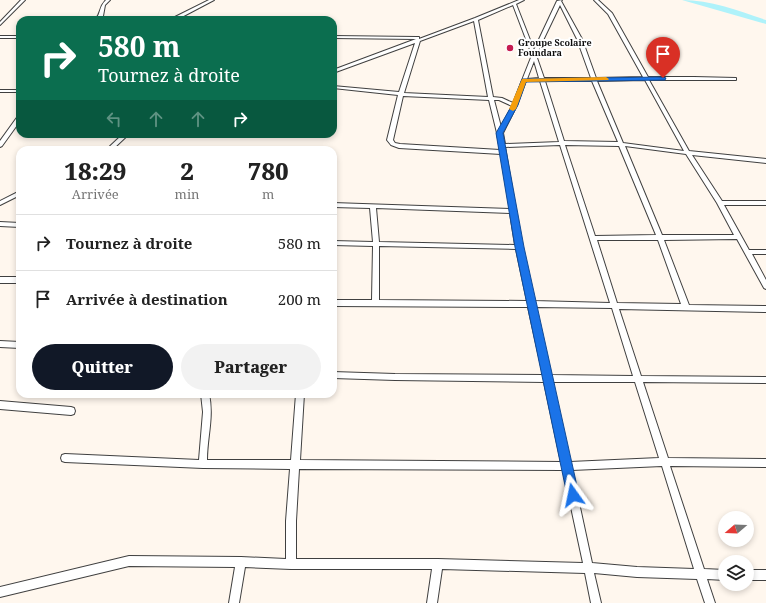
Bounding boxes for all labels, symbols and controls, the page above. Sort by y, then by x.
text: 580 m [98,27,180,65]
icon: right [32,32,84,84]
place label: Groupe Scolaire Foundara [518,36,592,59]
pin [646,37,680,78]
marker: Groupe Scolaire Foundara [505,43,515,53]
icon: arrive [652,43,674,65]
text: Tournez à droite [98,63,240,87]
icon: left [103,108,125,130]
icon: ahead [145,108,167,130]
icon: ahead [187,108,209,130]
icon: right [229,108,251,130]
text: 18:29 [64,154,126,187]
text: 2 [180,154,194,187]
text: 780 [248,154,289,187]
text: Arrivée [72,185,119,203]
text: min [175,185,199,203]
text: m [262,185,274,203]
icon: right [32,232,54,254]
text: Tournez à droite [66,233,192,253]
text: 580 m [278,233,321,253]
icon: arrive [32,288,54,310]
text: Arrivée à destination [66,289,228,309]
text: 200 m [278,289,321,309]
button: Quitter [32,344,173,390]
button: Partager [181,344,321,390]
position arrow [552,474,594,516]
north arrow [718,511,754,547]
map controls [718,511,754,591]
button: layers [718,555,754,591]

